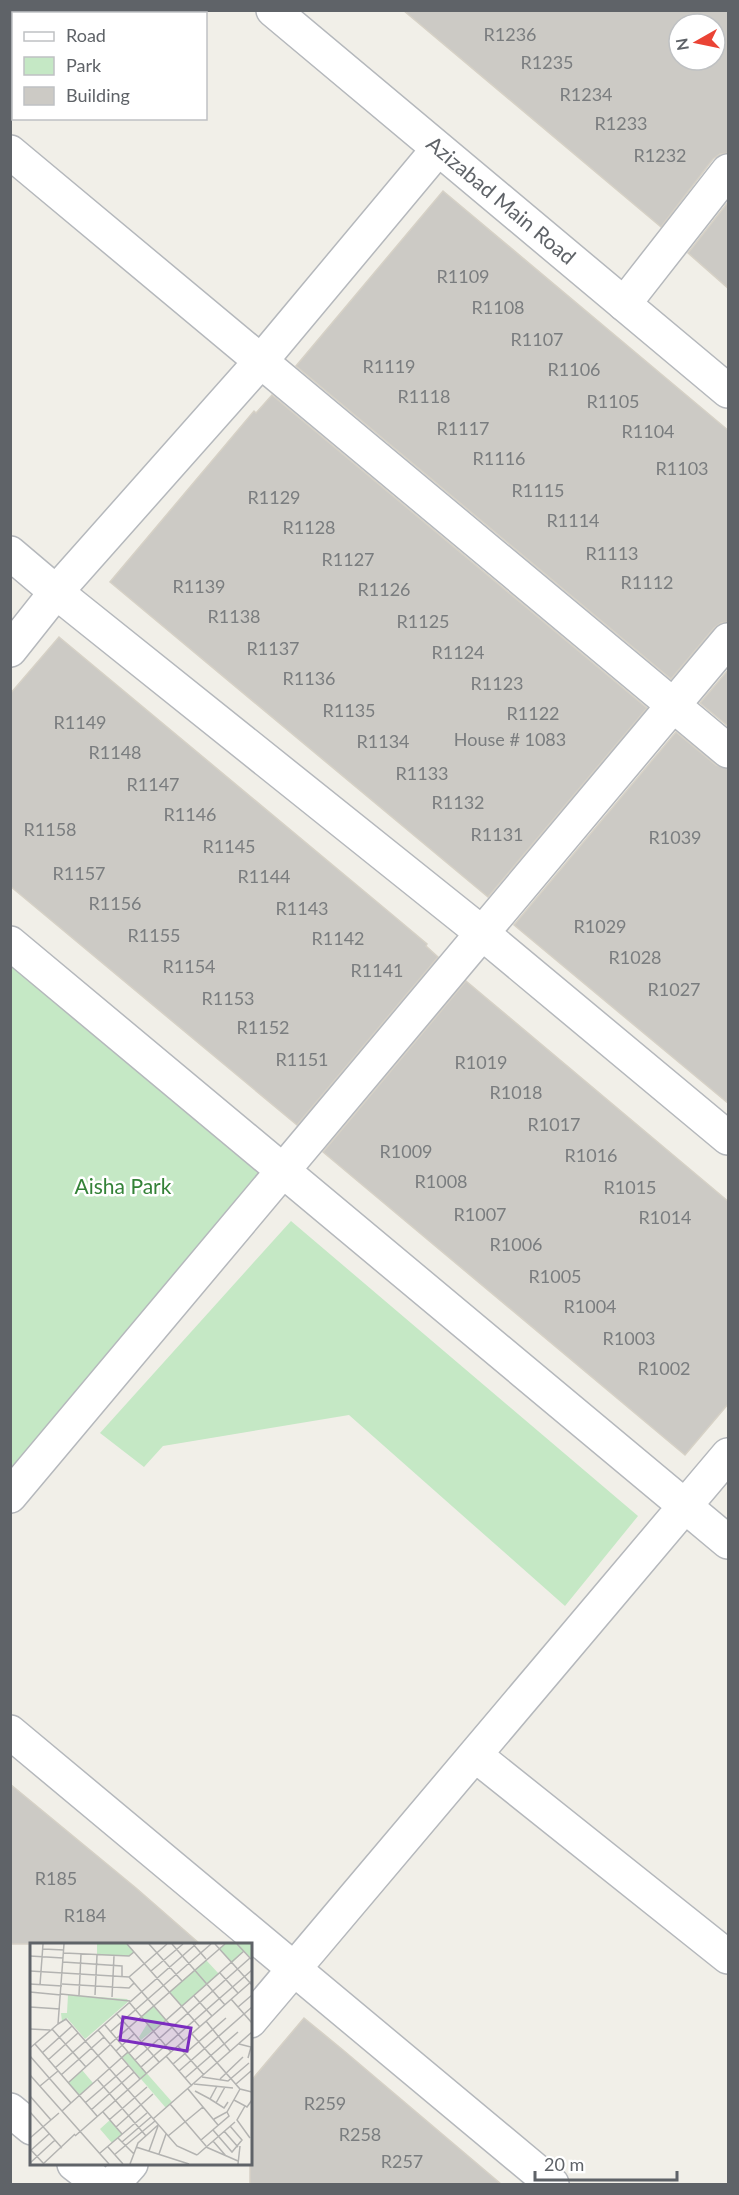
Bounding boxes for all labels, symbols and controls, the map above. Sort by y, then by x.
legend [12,12,207,120]
north arrow [667,12,727,72]
house number: R1236 [483,23,537,45]
text: Road [66,24,106,46]
text: N [671,37,692,52]
house number: R1235 [520,51,574,73]
text: Park [66,54,102,76]
house number: R1234 [559,83,613,105]
text: Building [66,84,130,106]
house number: R1233 [594,112,648,134]
street label: Azizabad Main Road [422,130,581,269]
house number: R1232 [633,144,687,166]
house number: R1109 [436,265,490,287]
house number: R1108 [471,296,525,318]
house number: R1107 [510,328,564,350]
house number: R1119 [362,355,416,377]
house number: R1106 [547,358,601,380]
house number: R1118 [397,385,451,407]
house number: R1105 [586,390,640,412]
house number: R1117 [436,417,490,439]
house number: R1104 [621,420,675,442]
house number: R1116 [472,447,526,469]
house number: R1103 [655,457,709,479]
house number: R1115 [511,479,565,501]
house number: R1129 [247,486,301,508]
house number: R1114 [546,509,600,531]
house number: R1128 [282,516,336,538]
house number: R1113 [585,542,639,564]
house number: R1127 [321,548,375,570]
house number: R1112 [620,571,674,593]
house number: R1139 [172,575,226,597]
house number: R1126 [357,578,411,600]
house number: R1138 [207,605,261,627]
house number: R1125 [396,610,450,632]
house number: R1137 [246,637,300,659]
house number: R1124 [431,641,485,663]
house number: R1136 [282,667,336,689]
house number: R1123 [470,672,524,694]
house number: R1135 [322,699,376,721]
house number: R1122 [506,702,560,724]
house number: R1149 [53,711,107,733]
house number: House # 1083 [454,728,566,750]
house number: R1134 [356,730,410,752]
house number: R1148 [88,741,142,763]
house number: R1133 [395,762,449,784]
house number: R1147 [126,773,180,795]
house number: R1132 [431,791,485,813]
house number: R1146 [163,803,217,825]
house number: R1158 [23,818,77,840]
house number: R1131 [470,823,524,845]
house number: R1039 [648,826,702,848]
house number: R1145 [202,835,256,857]
house number: R1157 [52,862,106,884]
house number: R1144 [237,865,291,887]
house number: R1156 [88,892,142,914]
house number: R1143 [275,897,329,919]
house number: R1029 [573,915,627,937]
house number: R1155 [127,924,181,946]
house number: R1142 [311,927,365,949]
house number: R1028 [608,946,662,968]
house number: R1154 [162,955,216,977]
house number: R1141 [350,959,404,981]
house number: R1027 [647,978,701,1000]
house number: R1153 [201,987,255,1009]
house number: R1152 [236,1016,290,1038]
house number: R1151 [275,1048,329,1070]
house number: R1019 [454,1051,508,1073]
house number: R1018 [489,1081,543,1103]
house number: R1017 [527,1113,581,1135]
house number: R1009 [379,1140,433,1162]
house number: R1016 [564,1144,618,1166]
house number: R1008 [414,1170,468,1192]
park label: Aisha Park [75,1173,172,1198]
house number: R1015 [603,1176,657,1198]
house number: R1007 [453,1203,507,1225]
house number: R1014 [638,1206,692,1228]
house number: R1006 [489,1233,543,1255]
house number: R1005 [528,1265,582,1287]
house number: R1004 [563,1295,617,1317]
house number: R1003 [602,1327,656,1349]
house number: R1002 [637,1357,691,1379]
house number: R185 [35,1867,77,1889]
house number: R184 [64,1904,106,1926]
inset map [30,1943,252,2165]
house number: R259 [304,2092,346,2114]
house number: R258 [339,2123,381,2145]
scale bar [535,2144,678,2182]
house number: R257 [381,2150,423,2172]
text: 20 m [544,2153,584,2175]

